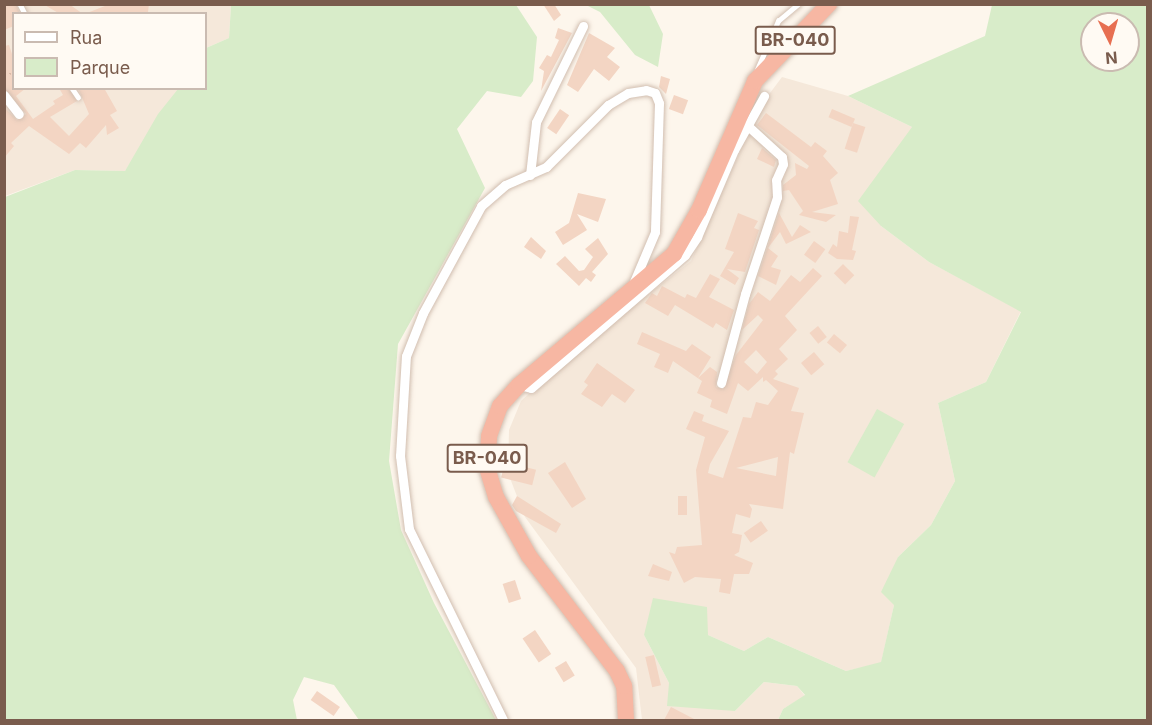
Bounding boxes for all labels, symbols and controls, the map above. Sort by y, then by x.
legend [12,12,207,90]
north arrow [1080,12,1140,72]
road number: BR-040 [754,25,836,55]
text: Rua [70,27,102,48]
text: N [1104,47,1118,68]
text: Parque [70,57,130,78]
road number: BR-040 [446,443,528,473]

